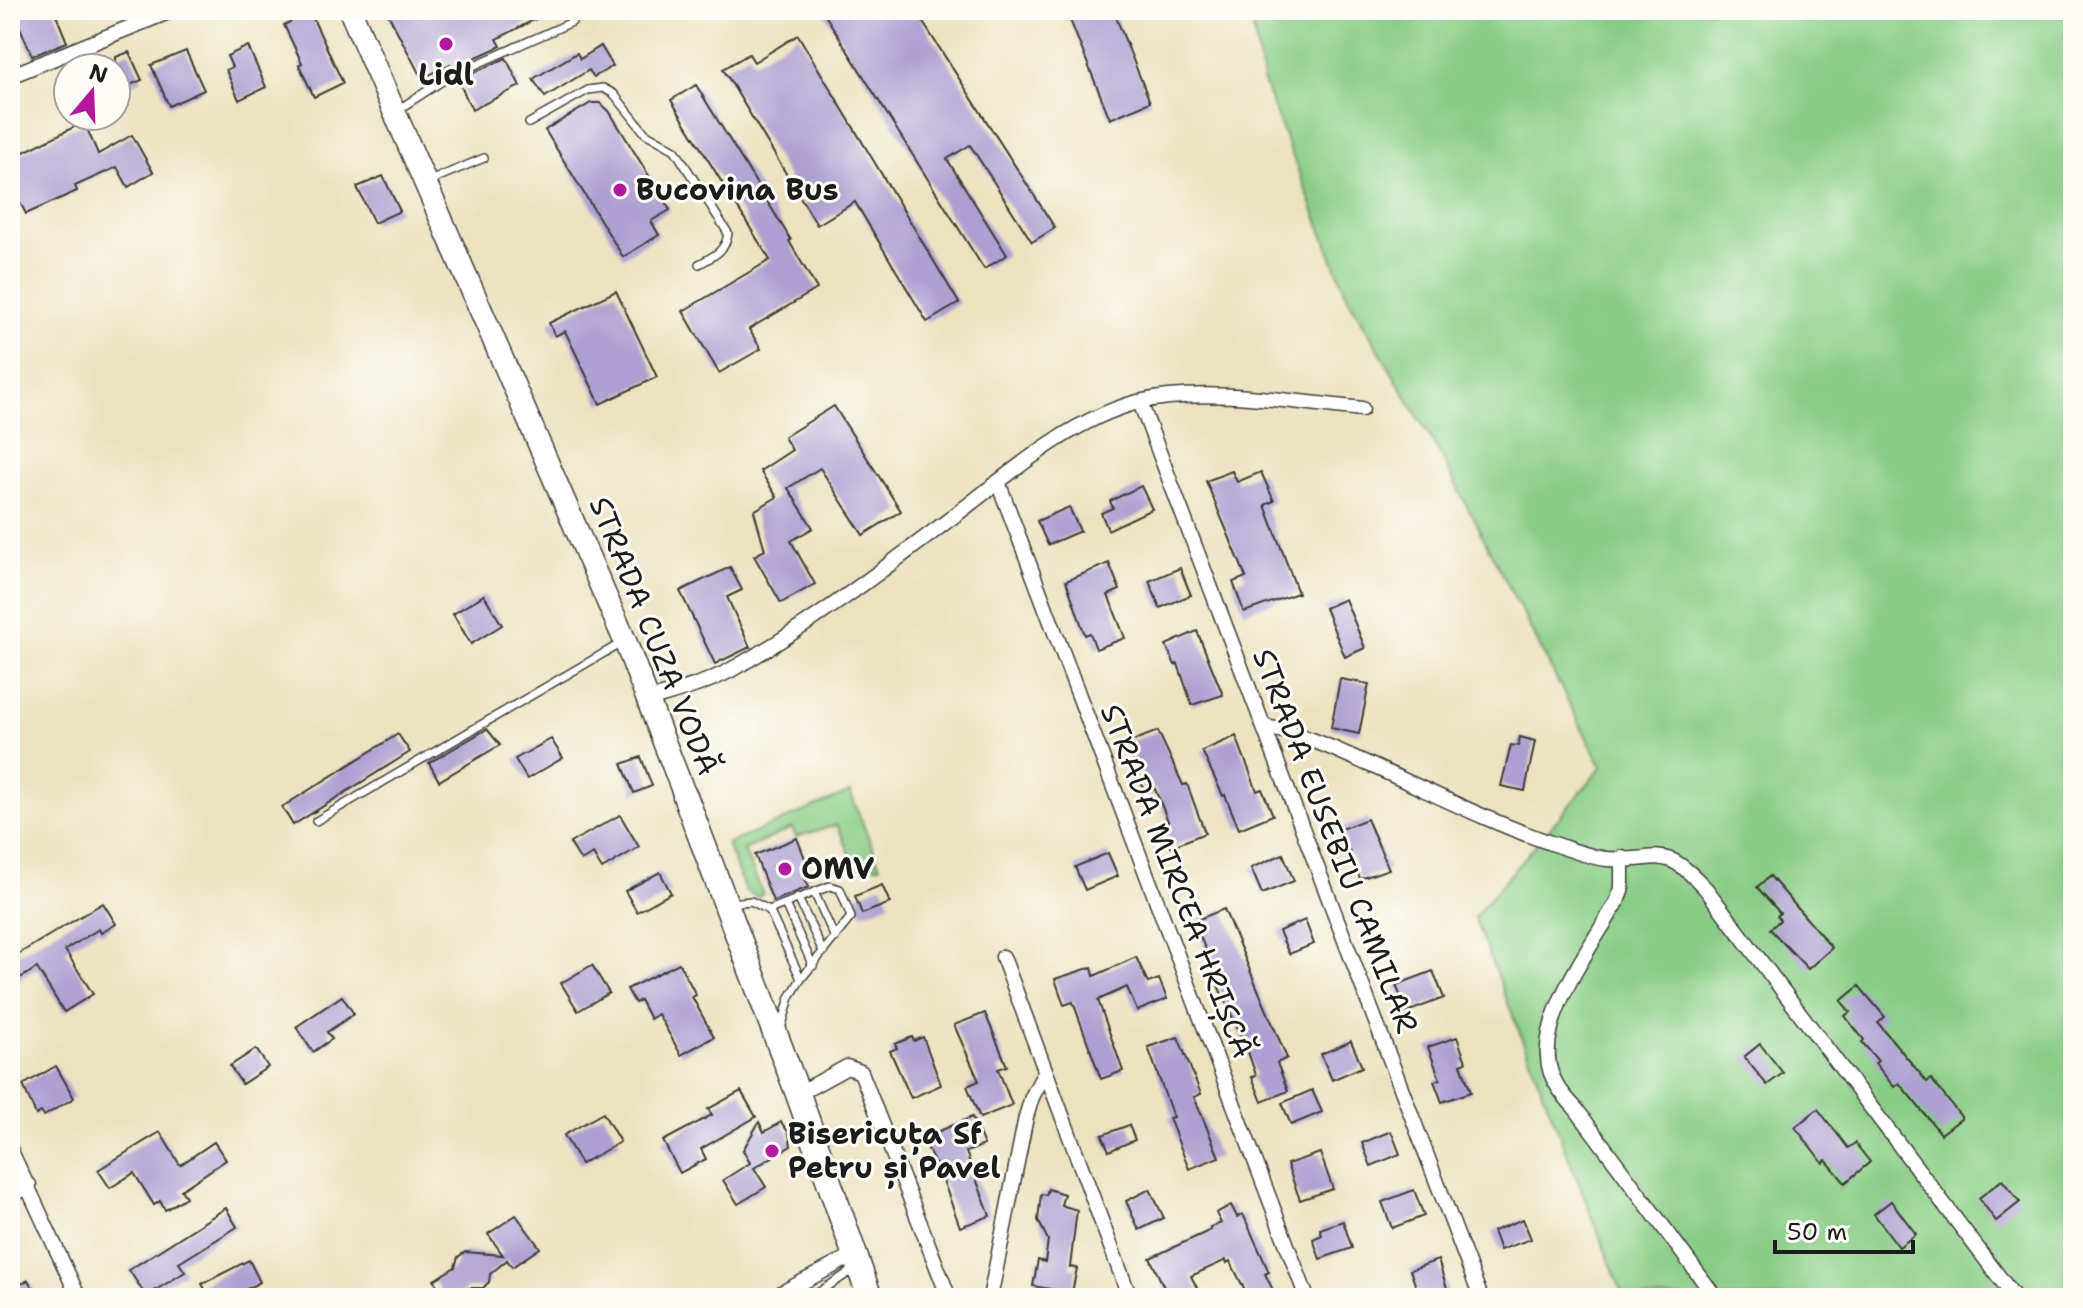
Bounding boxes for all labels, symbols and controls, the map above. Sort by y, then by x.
marker: Lidl [437,35,455,53]
north arrow [52,52,132,132]
place label: Lidl [418,54,474,95]
text: N [85,57,111,90]
place label: Bucovina Bus [636,169,839,210]
marker: Bucovina Bus [611,181,629,199]
street label: STRADA CUZA VODĂ [580,490,729,781]
street label: STRADA EUSEBIU CAMILAR [1243,643,1428,1039]
street label: STRADA MIRCEA HRIȘCĂ [1091,698,1264,1064]
place label: OMV [801,848,874,889]
marker: OMV [776,860,794,878]
place label: Bisericuța Sf Petru și Pavel [788,1113,1001,1189]
marker: Bisericuța Sf Petru și Pavel [763,1142,781,1160]
scale bar [1775,1204,1913,1254]
text: 50 m [1787,1216,1847,1248]

